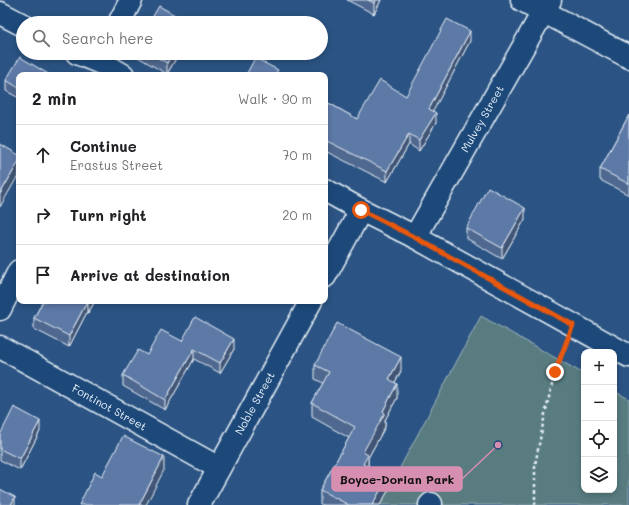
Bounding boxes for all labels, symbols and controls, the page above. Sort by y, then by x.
search box [16,16,328,60]
icon: search [30,27,52,49]
text: Search here [62,28,153,48]
street label: Mulvey Street [457,82,507,155]
text: 2 min [32,87,77,109]
text: Walk · 90 m [238,90,312,107]
text: Continue [70,136,137,156]
icon: ahead [32,144,54,166]
text: 70 m [282,146,312,163]
text: Erastus Street [70,156,163,173]
route start [352,201,370,219]
icon: right [32,204,54,226]
text: Turn right [70,205,147,225]
text: 20 m [282,206,312,223]
icon: arrive [32,264,54,286]
text: Arrive at destination [70,265,230,285]
map controls [581,349,617,493]
button: + [581,349,617,385]
route end [546,363,564,381]
street label: Noble Street [231,369,278,437]
street label: Fontinot Street [70,380,150,434]
button: − [581,385,617,421]
button: locate [581,421,617,457]
button: layers [581,457,617,493]
callout: Boyce-Dorian Park [332,467,462,491]
text: Boyce-Dorian Park [340,471,454,487]

